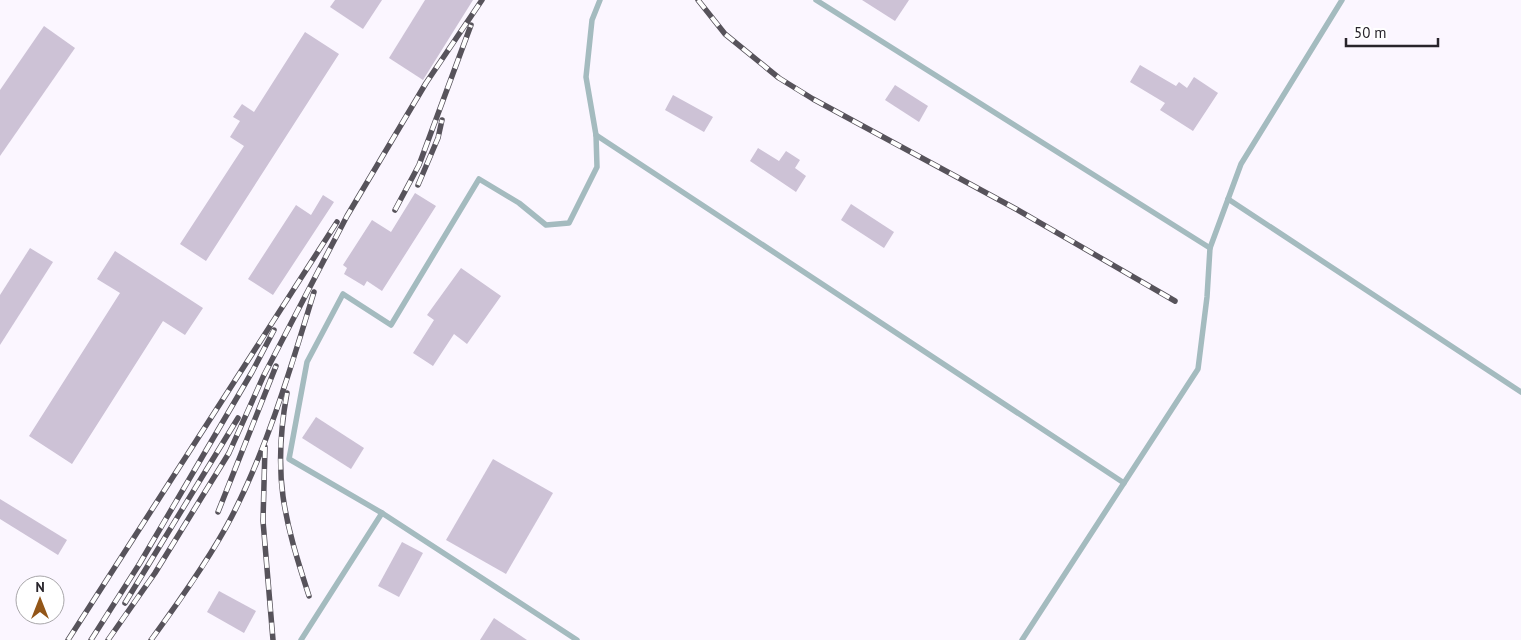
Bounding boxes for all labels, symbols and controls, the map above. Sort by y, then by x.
scale bar [1346,15,1438,47]
text: 50 m [1354,23,1387,42]
north arrow [15,575,65,625]
text: N [35,578,45,596]

